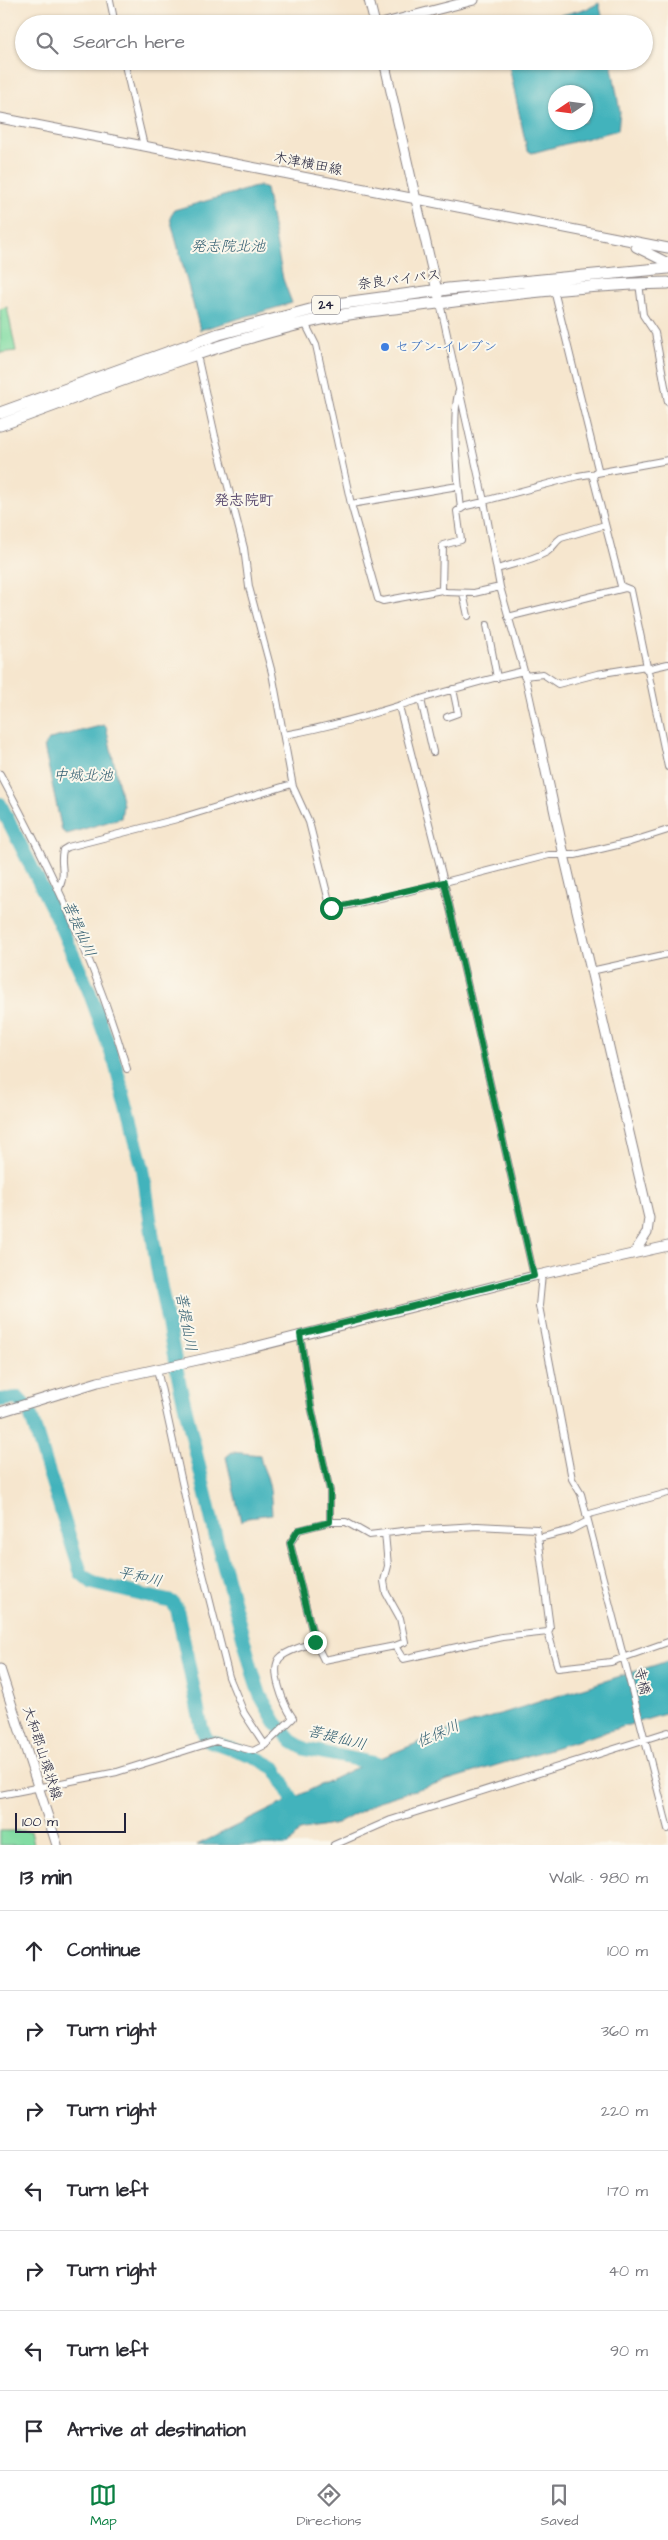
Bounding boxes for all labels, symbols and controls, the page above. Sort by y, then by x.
search box [15,15,653,70]
icon: search [33,29,61,57]
text: Search here [73,29,185,56]
north arrow [548,85,593,130]
street label: 木津横田線 [272,148,344,180]
water label: 発志院北池 [190,236,266,257]
street label: 奈良バイパス [356,265,442,295]
road number: 24 [312,296,340,314]
place label: セブン-イレブン [395,337,497,357]
marker: セブン-イレブン [379,341,391,353]
district label: 発志院町 [214,490,274,511]
water label: 中城北池 [53,765,114,786]
water label: 菩提仙川 [57,897,101,961]
route start [320,897,343,920]
water label: 菩提仙川 [170,1291,202,1353]
water label: 平和川 [116,1562,164,1592]
route end [304,1631,327,1654]
street label: 寺橋 [629,1665,655,1697]
street label: 大和郡山環状線 [17,1703,67,1803]
water label: 佐保川 [413,1715,463,1753]
water label: 菩提仙川 [305,1721,369,1755]
scale bar [15,1810,126,1833]
text: 100 m [22,1812,58,1832]
text: 13 min [20,1863,72,1892]
text: Walk · 980 m [549,1867,648,1889]
icon: ahead [20,1937,48,1965]
text: Continue [67,1937,141,1964]
text: 100 m [607,1940,648,1962]
icon: right [20,2017,48,2045]
text: Turn right [67,2017,156,2044]
text: 360 m [601,2020,648,2042]
icon: right [20,2097,48,2125]
text: Turn right [67,2097,156,2124]
text: 220 m [601,2100,648,2122]
icon: left [20,2177,48,2205]
text: Turn left [67,2177,148,2204]
text: 170 m [607,2180,648,2202]
icon: right [20,2257,48,2285]
text: Turn right [67,2257,156,2284]
text: 40 m [608,2260,648,2282]
icon: left [20,2337,48,2365]
text: Turn left [67,2337,148,2364]
text: 90 m [610,2340,648,2362]
icon: arrive [20,2417,48,2445]
text: Arrive at destination [67,2417,246,2444]
tab: Map [89,2481,117,2531]
tab: Directions [296,2481,361,2531]
tab: Saved [540,2481,579,2531]

